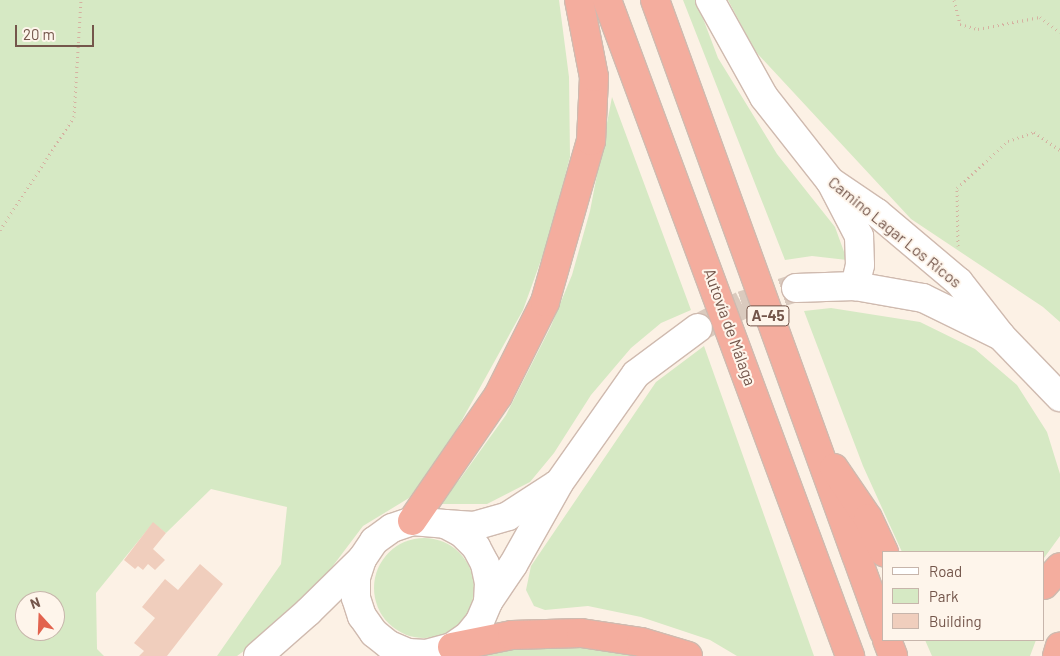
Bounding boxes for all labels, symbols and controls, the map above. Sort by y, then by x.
scale bar [18,15,96,47]
text: 20 m [23,25,55,43]
street label: Camino Lagar Los Ricos [825,172,965,292]
street label: Autovía de Málaga [700,266,760,388]
road number: A-45 [746,304,790,328]
legend [882,551,1045,641]
text: Road [929,562,962,580]
text: Park [929,587,958,605]
north arrow [15,591,65,641]
text: N [28,593,42,612]
text: Building [929,612,982,630]

